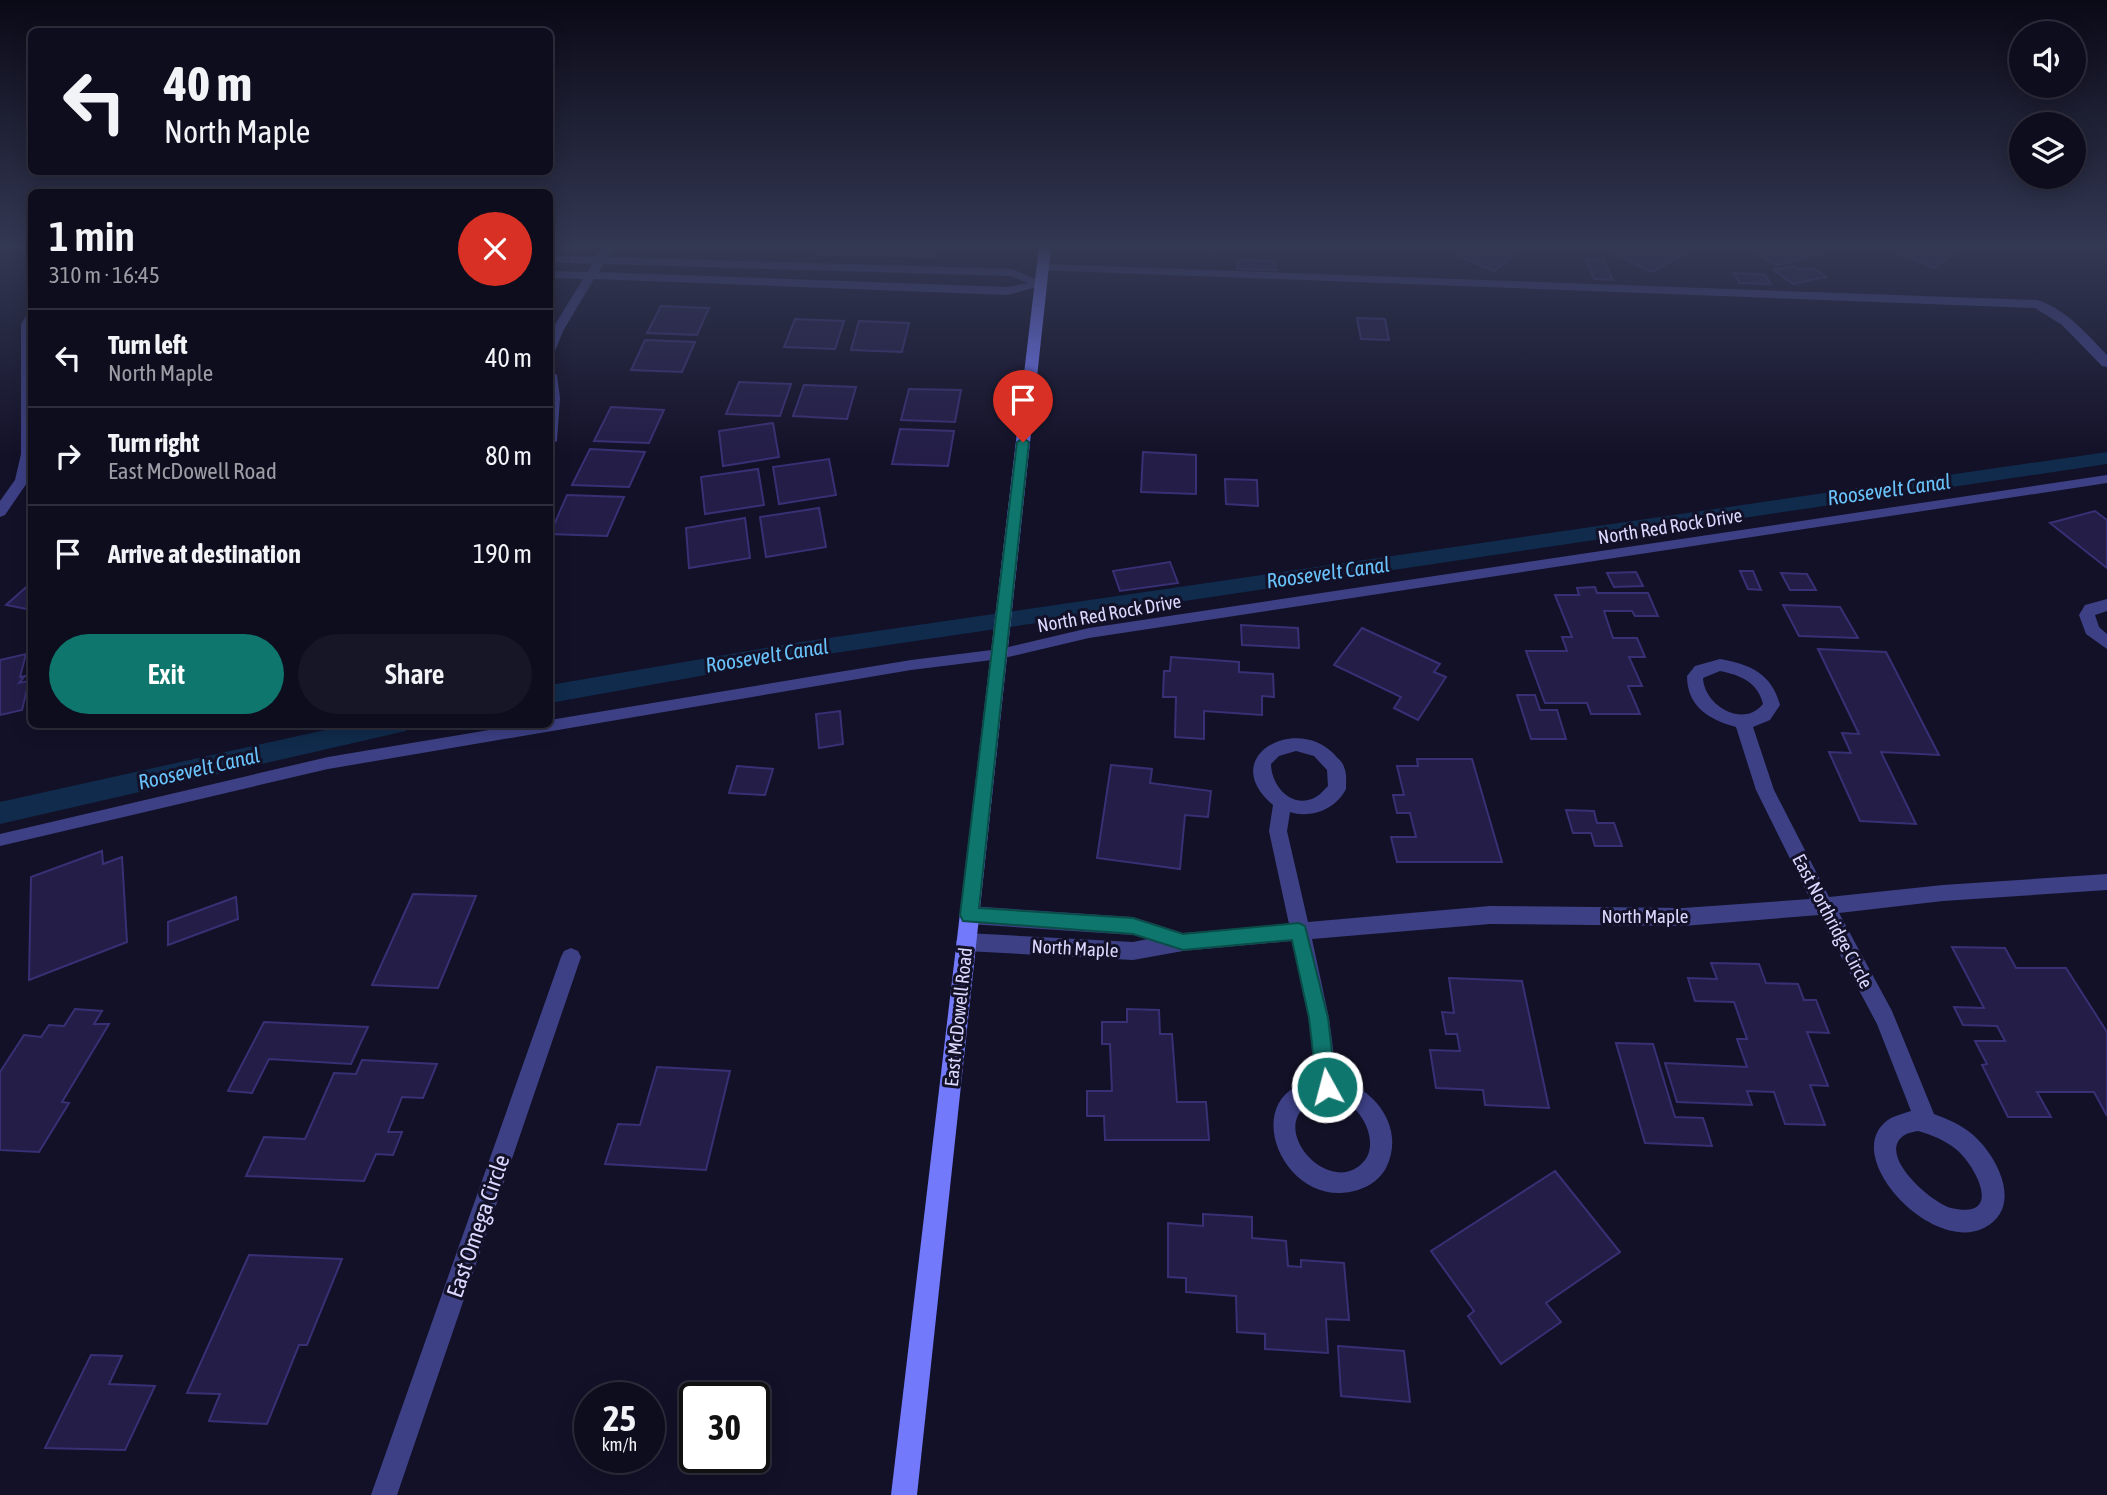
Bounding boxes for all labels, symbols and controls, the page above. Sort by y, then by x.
map controls [2009,21,2086,189]
button: sound [2009,21,2086,98]
text: 40 m [164,55,252,111]
icon: left [49,56,140,147]
button: layers [2009,112,2086,189]
text: North Maple [164,113,310,150]
text: 1 min [49,212,135,260]
button: close [458,212,532,286]
text: 310 m · 16:45 [49,262,160,288]
text: Turn left [108,330,188,360]
icon: left [49,339,87,377]
text: 40 m [485,343,532,373]
text: North Maple [108,360,213,386]
pin [993,370,1053,442]
icon: arrive [1004,381,1042,419]
text: Turn right [108,428,199,458]
icon: right [49,437,87,475]
text: 80 m [485,441,532,471]
text: East McDowell Road [108,458,277,484]
water label: Roosevelt Canal [1826,468,1952,510]
street label: North Red Rock Drive [1596,504,1744,548]
icon: arrive [49,535,87,573]
text: Arrive at destination [108,539,301,569]
text: 190 m [473,539,532,569]
water label: Roosevelt Canal [1265,551,1391,593]
street label: North Red Rock Drive [1035,590,1183,636]
water label: Roosevelt Canal [704,633,830,677]
button: Exit [49,634,284,714]
button: Share [298,634,532,714]
water label: Roosevelt Canal [136,742,262,794]
street label: East Northridge Circle [1788,850,1878,992]
street label: North Maple [1602,905,1688,927]
street label: North Maple [1031,935,1119,961]
street label: East McDowell Road [940,946,976,1088]
position arrow [1290,1050,1364,1124]
street label: East Omega Circle [441,1151,515,1301]
speed limit sign: 30 [679,1382,770,1473]
text: 25 [603,1398,636,1438]
text: km/h [602,1434,637,1455]

